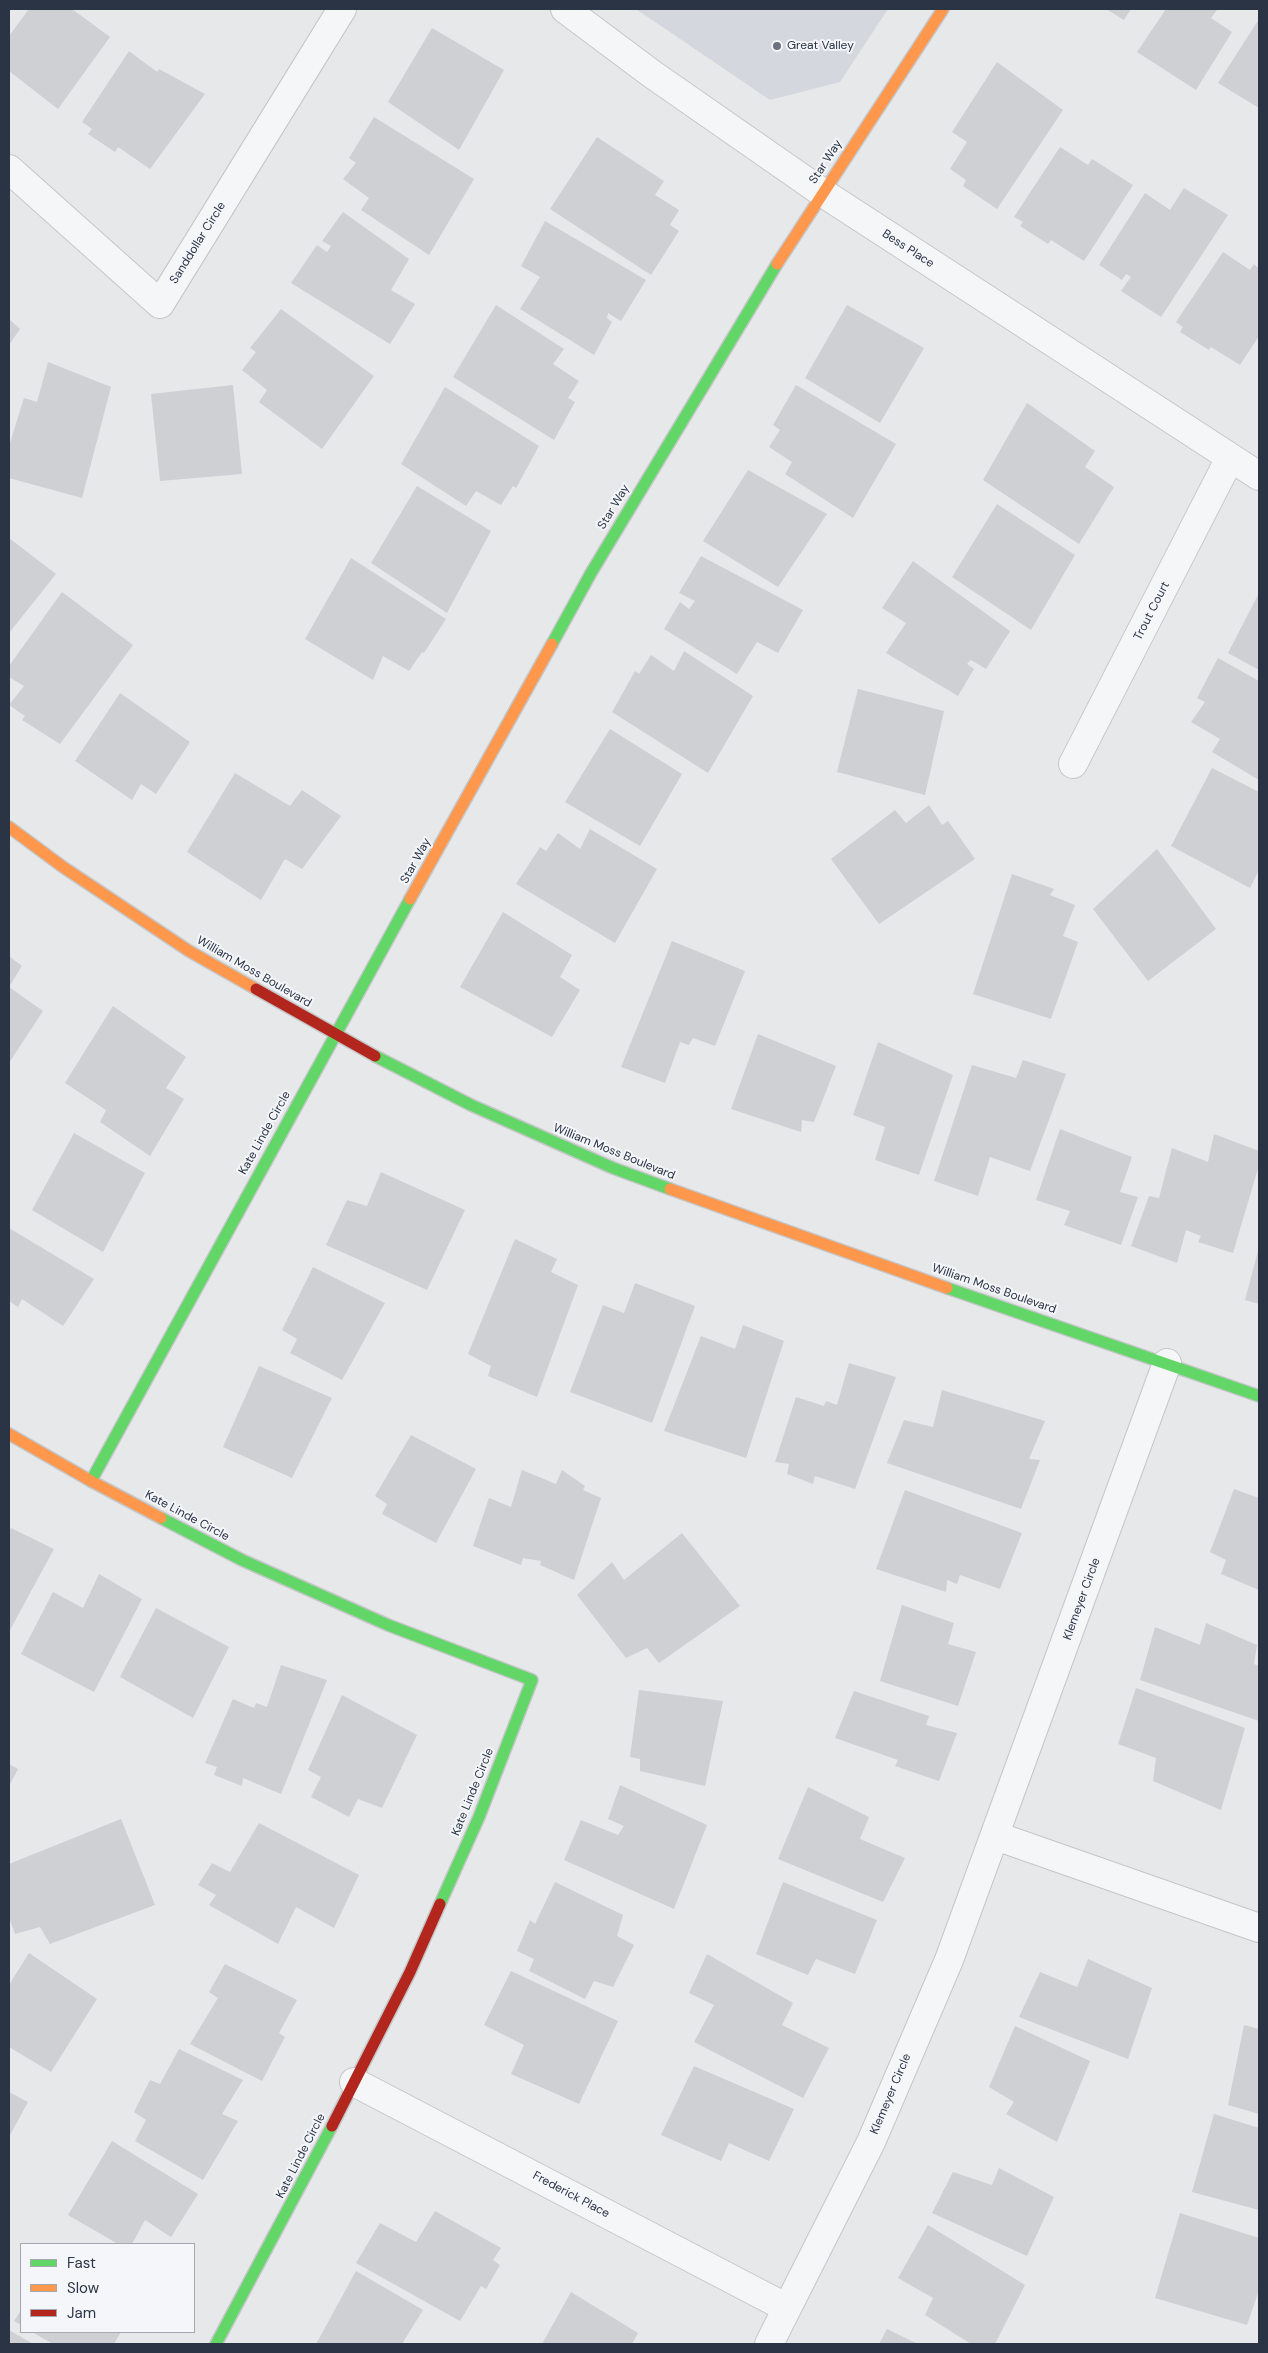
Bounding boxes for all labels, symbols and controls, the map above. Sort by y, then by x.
place label: Great Valley [787,39,854,53]
marker: Great Valley [771,40,783,52]
street label: Star Way [806,137,846,187]
street label: Sanddollar Circle [167,199,229,287]
street label: Bess Place [879,227,937,271]
street label: Star Way [595,482,633,532]
street label: Trout Court [1131,579,1173,643]
street label: Star Way [398,836,434,886]
street label: William Moss Boulevard [194,933,314,1011]
street label: Kate Linde Circle [236,1089,294,1177]
street label: William Moss Boulevard [551,1121,677,1183]
street label: William Moss Boulevard [930,1261,1058,1317]
street label: Kate Linde Circle [142,1488,232,1544]
street label: Klemeyer Circle [1060,1556,1104,1642]
street label: Kate Linde Circle [449,1746,497,1838]
street label: Klemeyer Circle [867,2051,915,2137]
street label: Kate Linde Circle [273,2111,329,2201]
street label: Frederick Place [530,2169,612,2221]
legend [20,2243,195,2333]
text: Fast [67,2253,96,2273]
text: Slow [67,2278,99,2298]
text: Jam [67,2303,96,2323]

